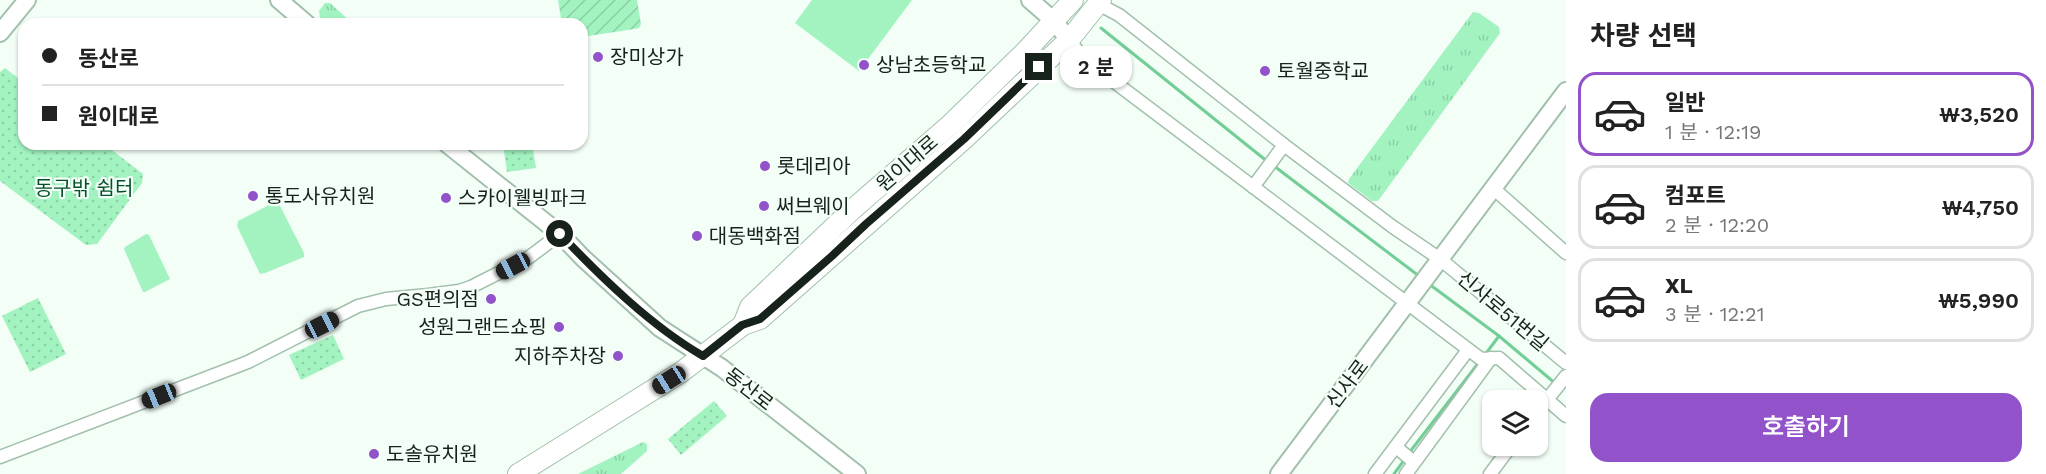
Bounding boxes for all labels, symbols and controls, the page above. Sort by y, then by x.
text: 차량 선택 [1590,20,1697,52]
place label: 장미상가 [610,45,684,69]
text: 동산로 [78,46,139,71]
callout: 2 분 [1060,46,1132,88]
marker: 장미상가 [591,50,605,64]
place label: 상남초등학교 [876,53,986,77]
route end [1025,53,1052,80]
text: 2 분 [1078,55,1114,79]
marker: 상남초등학교 [857,58,871,72]
place label: 토월중학교 [1277,59,1369,83]
marker: 토월중학교 [1258,64,1272,78]
icon: car [1593,87,1647,141]
text: 일반 [1665,90,1705,115]
text: ₩3,520 [1939,102,2019,127]
text: 원이대로 [78,104,159,129]
text: 1 분 · 12:19 [1665,120,1761,144]
street label: 원이대로 [871,130,943,196]
place label: 롯데리아 [777,154,851,178]
marker: 롯데리아 [758,159,772,173]
park label: 동구밖 쉼터 [35,176,133,200]
icon: car [1593,180,1647,234]
text: 컴포트 [1665,183,1726,208]
place label: 통도사유치원 [265,184,375,208]
place label: 스카이웰빙파크 [458,186,587,210]
marker: 통도사유치원 [246,189,260,203]
marker: 스카이웰빙파크 [439,191,453,205]
place label: 써브웨이 [776,194,850,218]
text: ₩4,750 [1942,195,2019,220]
marker: 써브웨이 [757,199,771,213]
text: 2 분 · 12:20 [1665,213,1769,237]
route start [546,220,573,247]
place label: 대동백화점 [709,224,801,248]
marker: 대동백화점 [690,229,704,243]
car [493,250,533,282]
street label: 신사로51번길 [1453,266,1553,356]
icon: car [1593,273,1647,327]
text: XL [1665,273,1693,298]
place label: GS편의점 [397,287,479,311]
text: ₩5,990 [1938,288,2019,313]
marker: GS편의점 [484,292,498,306]
text: 3 분 · 12:21 [1665,302,1764,326]
car [302,309,342,341]
place label: 성원그랜드쇼핑 [418,315,547,339]
marker: 성원그랜드쇼핑 [552,320,566,334]
place label: 지하주차장 [514,344,606,368]
marker: 지하주차장 [611,349,625,363]
street label: 신사로 [1321,355,1373,413]
car [649,363,689,397]
street label: 동산로 [720,363,778,415]
car [139,381,179,411]
map controls [1482,390,1548,456]
button: layers [1482,390,1548,456]
button: 호출하기 [1590,393,2022,462]
place label: 도솔유치원 [386,442,478,466]
marker: 도솔유치원 [367,447,381,461]

